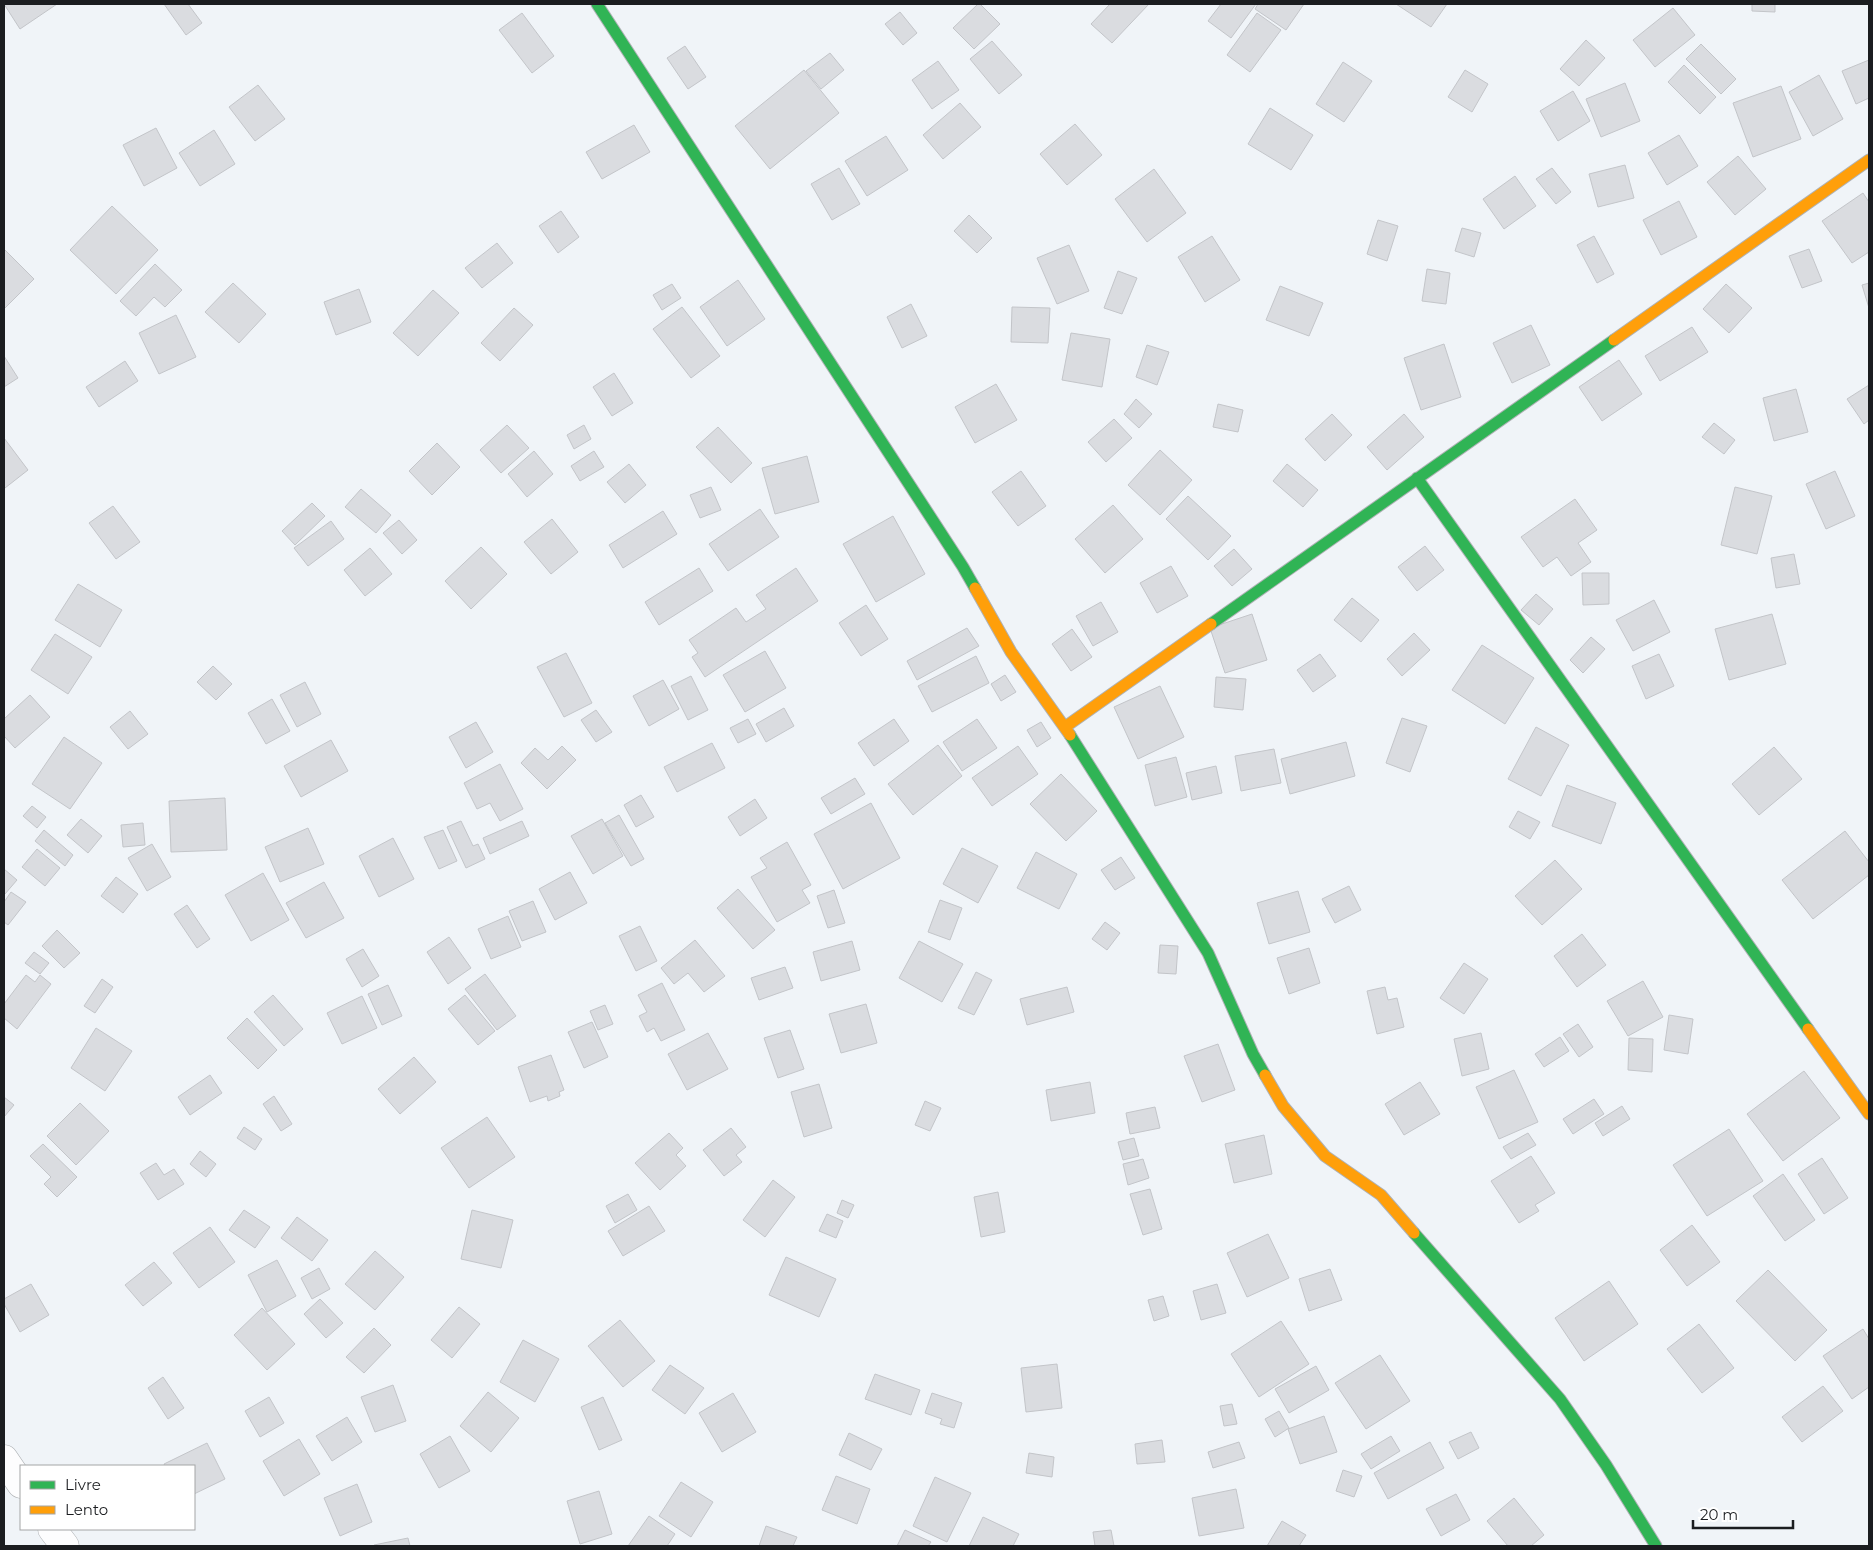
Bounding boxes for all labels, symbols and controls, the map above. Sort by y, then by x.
legend [20,1465,195,1530]
text: Livre [65,1475,101,1494]
scale bar [1693,1498,1793,1530]
text: Lento [65,1500,108,1519]
text: 20 m [1700,1505,1738,1524]

